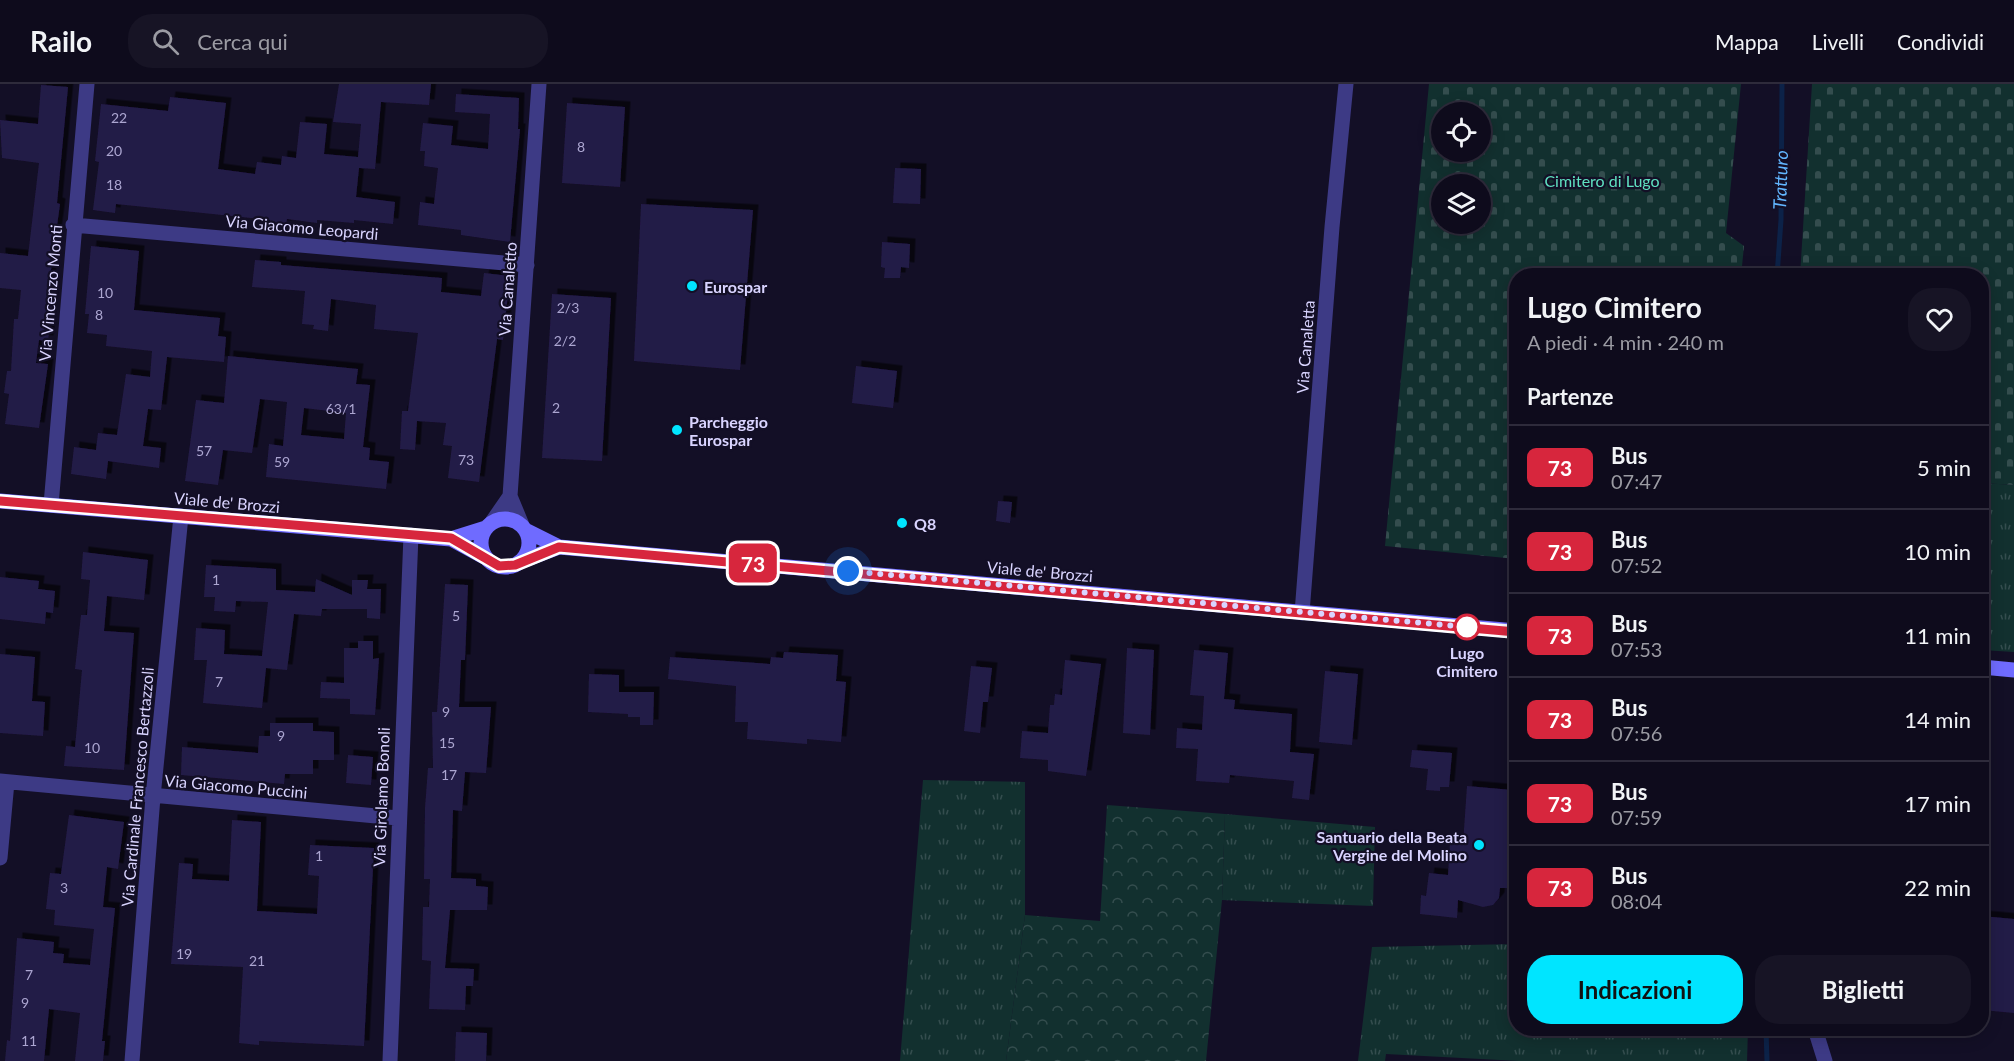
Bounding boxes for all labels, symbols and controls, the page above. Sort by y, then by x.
search box [128,14,548,68]
text: Railo [30,24,92,58]
icon: search [149,25,182,58]
text: Cerca qui [197,28,288,55]
text: Mappa [1715,29,1779,54]
text: Livelli [1812,29,1864,54]
text: Condividi [1897,29,1984,54]
map controls [1431,102,1491,234]
button: locate [1431,102,1491,162]
house number: 22 [111,109,127,126]
house number: 8 [577,138,585,155]
house number: 20 [106,142,122,159]
water label: Tratturo [1768,150,1792,210]
park label: Cimitero di Lugo [1544,171,1660,190]
button: layers [1431,174,1491,234]
house number: 18 [106,176,122,193]
street label: Via Giacomo Leopardi [225,211,379,243]
street label: Via Vincenzo Monti [35,224,65,362]
street label: Via Canaletto [494,241,520,337]
place label: Eurospar [704,277,767,296]
marker: Eurospar [685,279,699,293]
house number: 10 [97,284,113,301]
button: heart [1908,288,1971,351]
text: Lugo Cimitero [1527,290,1702,324]
house number: 2/3 [557,299,579,316]
street label: Via Canaletta [1292,300,1318,394]
house number: 8 [95,306,103,323]
text: A piedi · 4 min · 240 m [1527,330,1724,354]
house number: 2/2 [554,332,576,349]
text: Partenze [1527,383,1614,410]
house number: 2 [552,399,560,416]
house number: 63/1 [326,400,356,417]
place label: Parcheggio Eurospar [689,412,768,449]
marker: Parcheggio Eurospar [670,423,684,437]
house number: 57 [196,442,212,459]
text: Bus [1611,442,1647,469]
house number: 73 [458,451,474,468]
house number: 59 [274,453,290,470]
text: 5 min [1917,454,1971,481]
text: 73 [1548,455,1572,480]
text: 07:47 [1611,469,1662,493]
street label: Viale de' Brozzi [173,488,281,516]
place label: Q8 [914,514,936,533]
marker: Q8 [895,516,909,530]
text: Bus [1611,526,1647,553]
text: 10 min [1904,538,1971,565]
text: 73 [1548,539,1572,564]
line badge: 73 [726,544,780,582]
text: 73 [741,551,765,576]
text: 07:52 [1611,553,1662,577]
your location [833,556,863,586]
street label: Viale de' Brozzi [986,557,1094,585]
house number: 1 [212,571,220,588]
house number: 5 [452,607,460,624]
text: Bus [1611,610,1647,637]
marker: Lugo Cimitero [1454,614,1480,640]
text: 11 min [1904,622,1971,649]
text: 73 [1548,623,1572,648]
text: 07:53 [1611,637,1662,661]
place label: Lugo Cimitero [1436,643,1498,680]
street label: Via Cardinale Francesco Bertazzoli [117,666,157,908]
house number: 7 [215,673,223,690]
text: Bus [1611,694,1647,721]
house number: 9 [442,703,450,720]
text: 14 min [1904,706,1971,733]
text: 73 [1548,707,1572,732]
text: 07:56 [1611,721,1662,745]
house number: 9 [277,727,285,744]
street label: Via Girolamo Bonoli [369,727,393,867]
house number: 15 [439,734,455,751]
house number: 10 [84,739,100,756]
house number: 17 [441,766,457,783]
street label: Via Giacomo Puccini [164,770,308,802]
text: Bus [1611,778,1647,805]
text: 17 min [1904,790,1971,817]
text: 73 [1548,791,1572,816]
text: 07:59 [1611,805,1662,829]
place label: Santuario della Beata Vergine del Molino [1316,827,1467,864]
marker: Santuario della Beata Vergine del Molino [1472,838,1486,852]
house number: 1 [315,847,323,864]
text: Bus [1611,862,1647,889]
text: 22 min [1904,874,1971,901]
text: 73 [1548,875,1572,900]
house number: 3 [60,879,68,896]
text: 08:04 [1611,889,1662,913]
house number: 19 [176,945,192,962]
house number: 21 [249,952,265,969]
button: Indicazioni [1527,955,1743,1024]
button: Biglietti [1755,955,1971,1024]
house number: 7 [25,966,33,983]
house number: 9 [21,994,29,1011]
house number: 11 [21,1032,37,1049]

